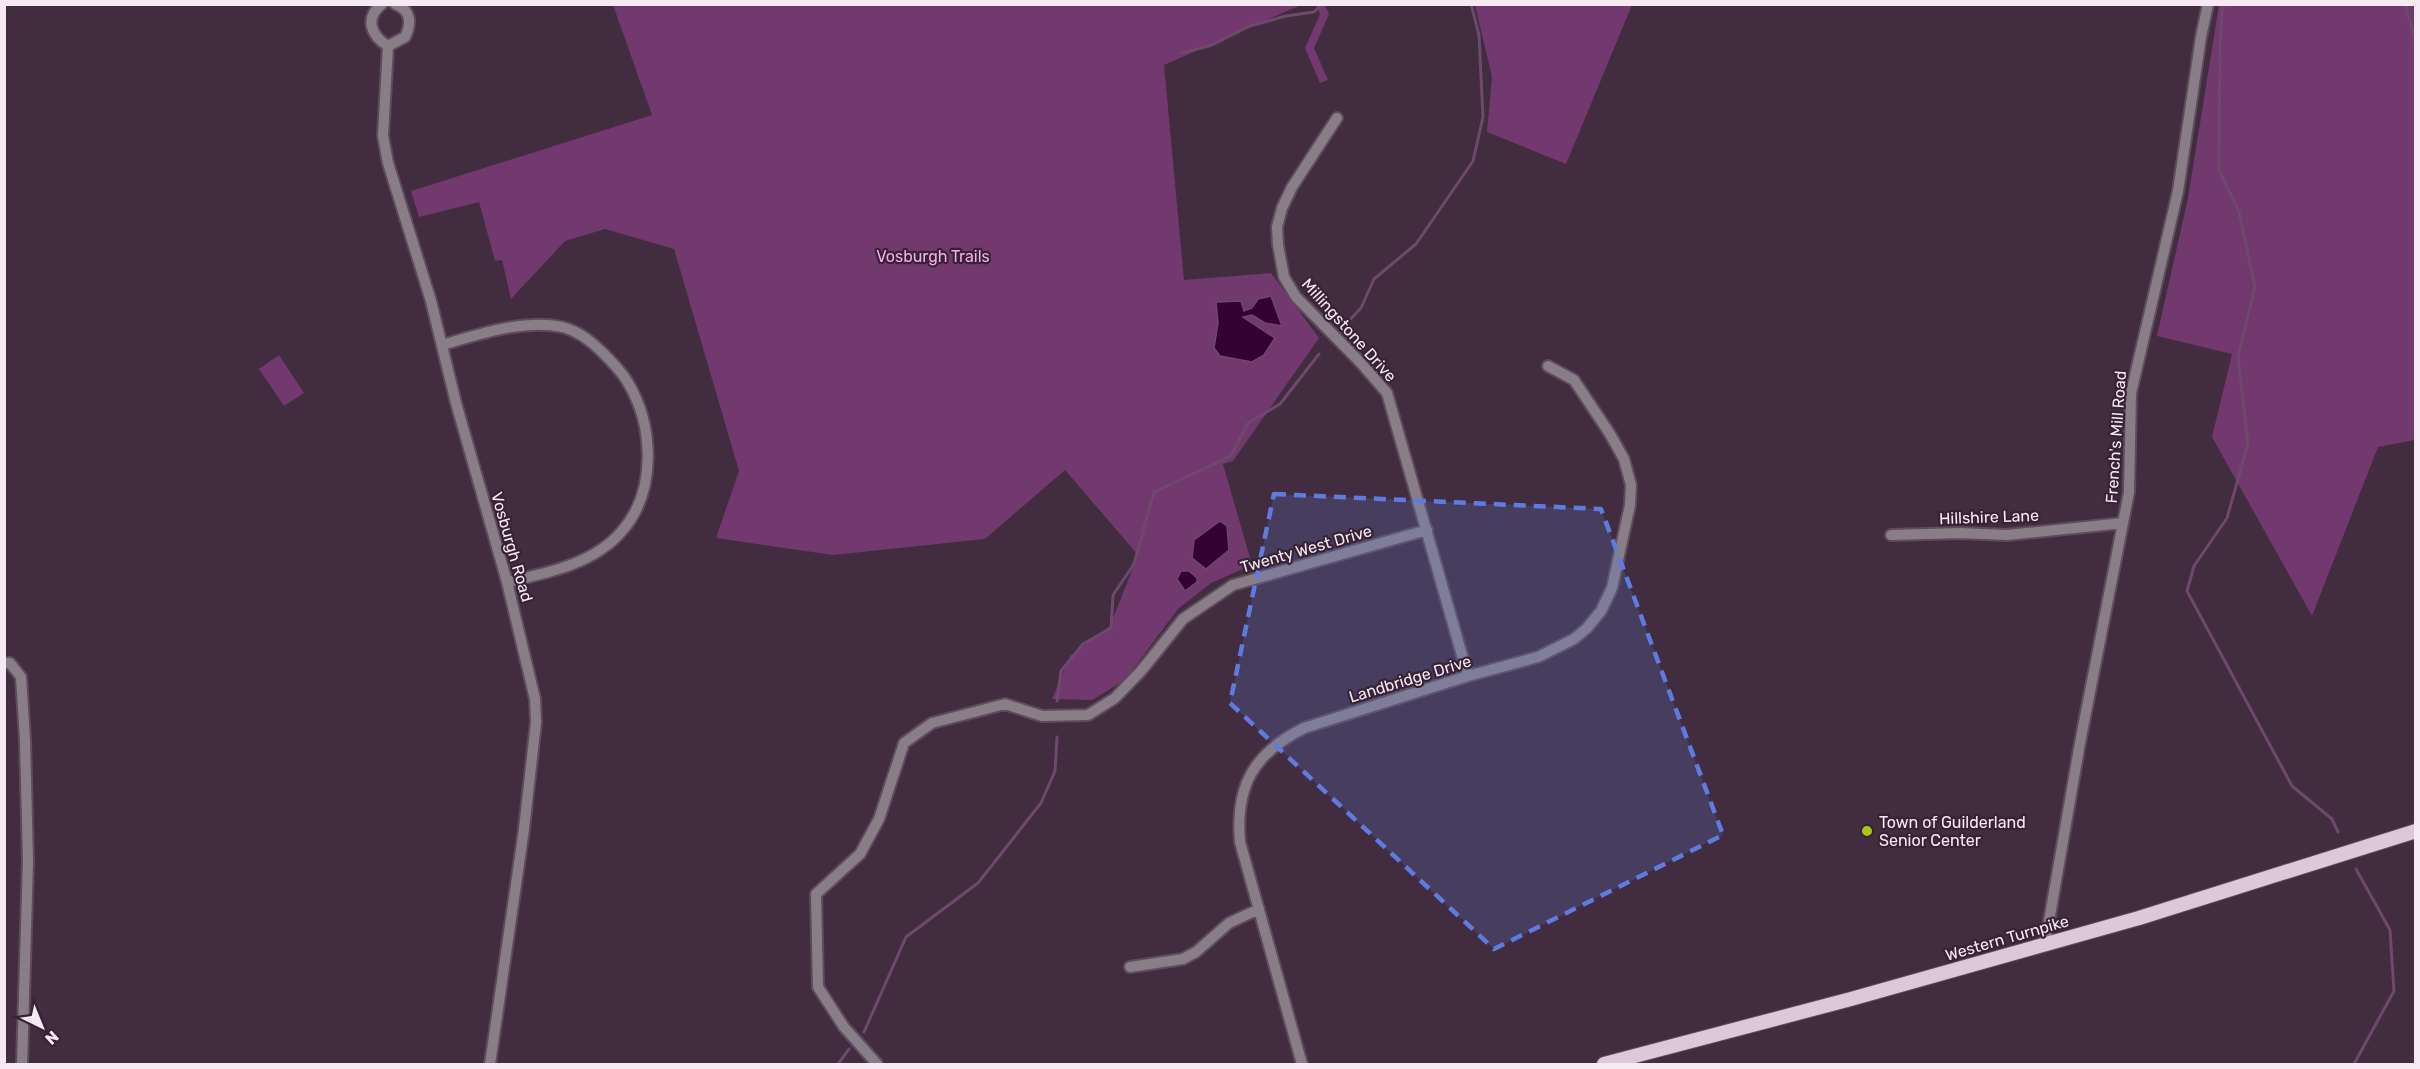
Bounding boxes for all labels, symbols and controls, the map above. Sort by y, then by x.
park label: Vosburgh Trails [876,247,990,266]
street label: Millingstone Drive [1298,275,1400,385]
street label: French's Mill Road [2102,370,2130,504]
street label: Vosburgh Road [487,490,537,604]
street label: Hillshire Lane [1939,506,2039,528]
street label: Twenty West Drive [1238,521,1374,577]
street label: Landbridge Drive [1347,651,1474,707]
place label: Town of Guilderland Senior Center [1879,813,2026,850]
marker: Town of Guilderland Senior Center [1860,824,1874,838]
street label: Western Turnpike [1943,911,2071,965]
north arrow [12,997,72,1057]
text: N [41,1027,63,1048]

